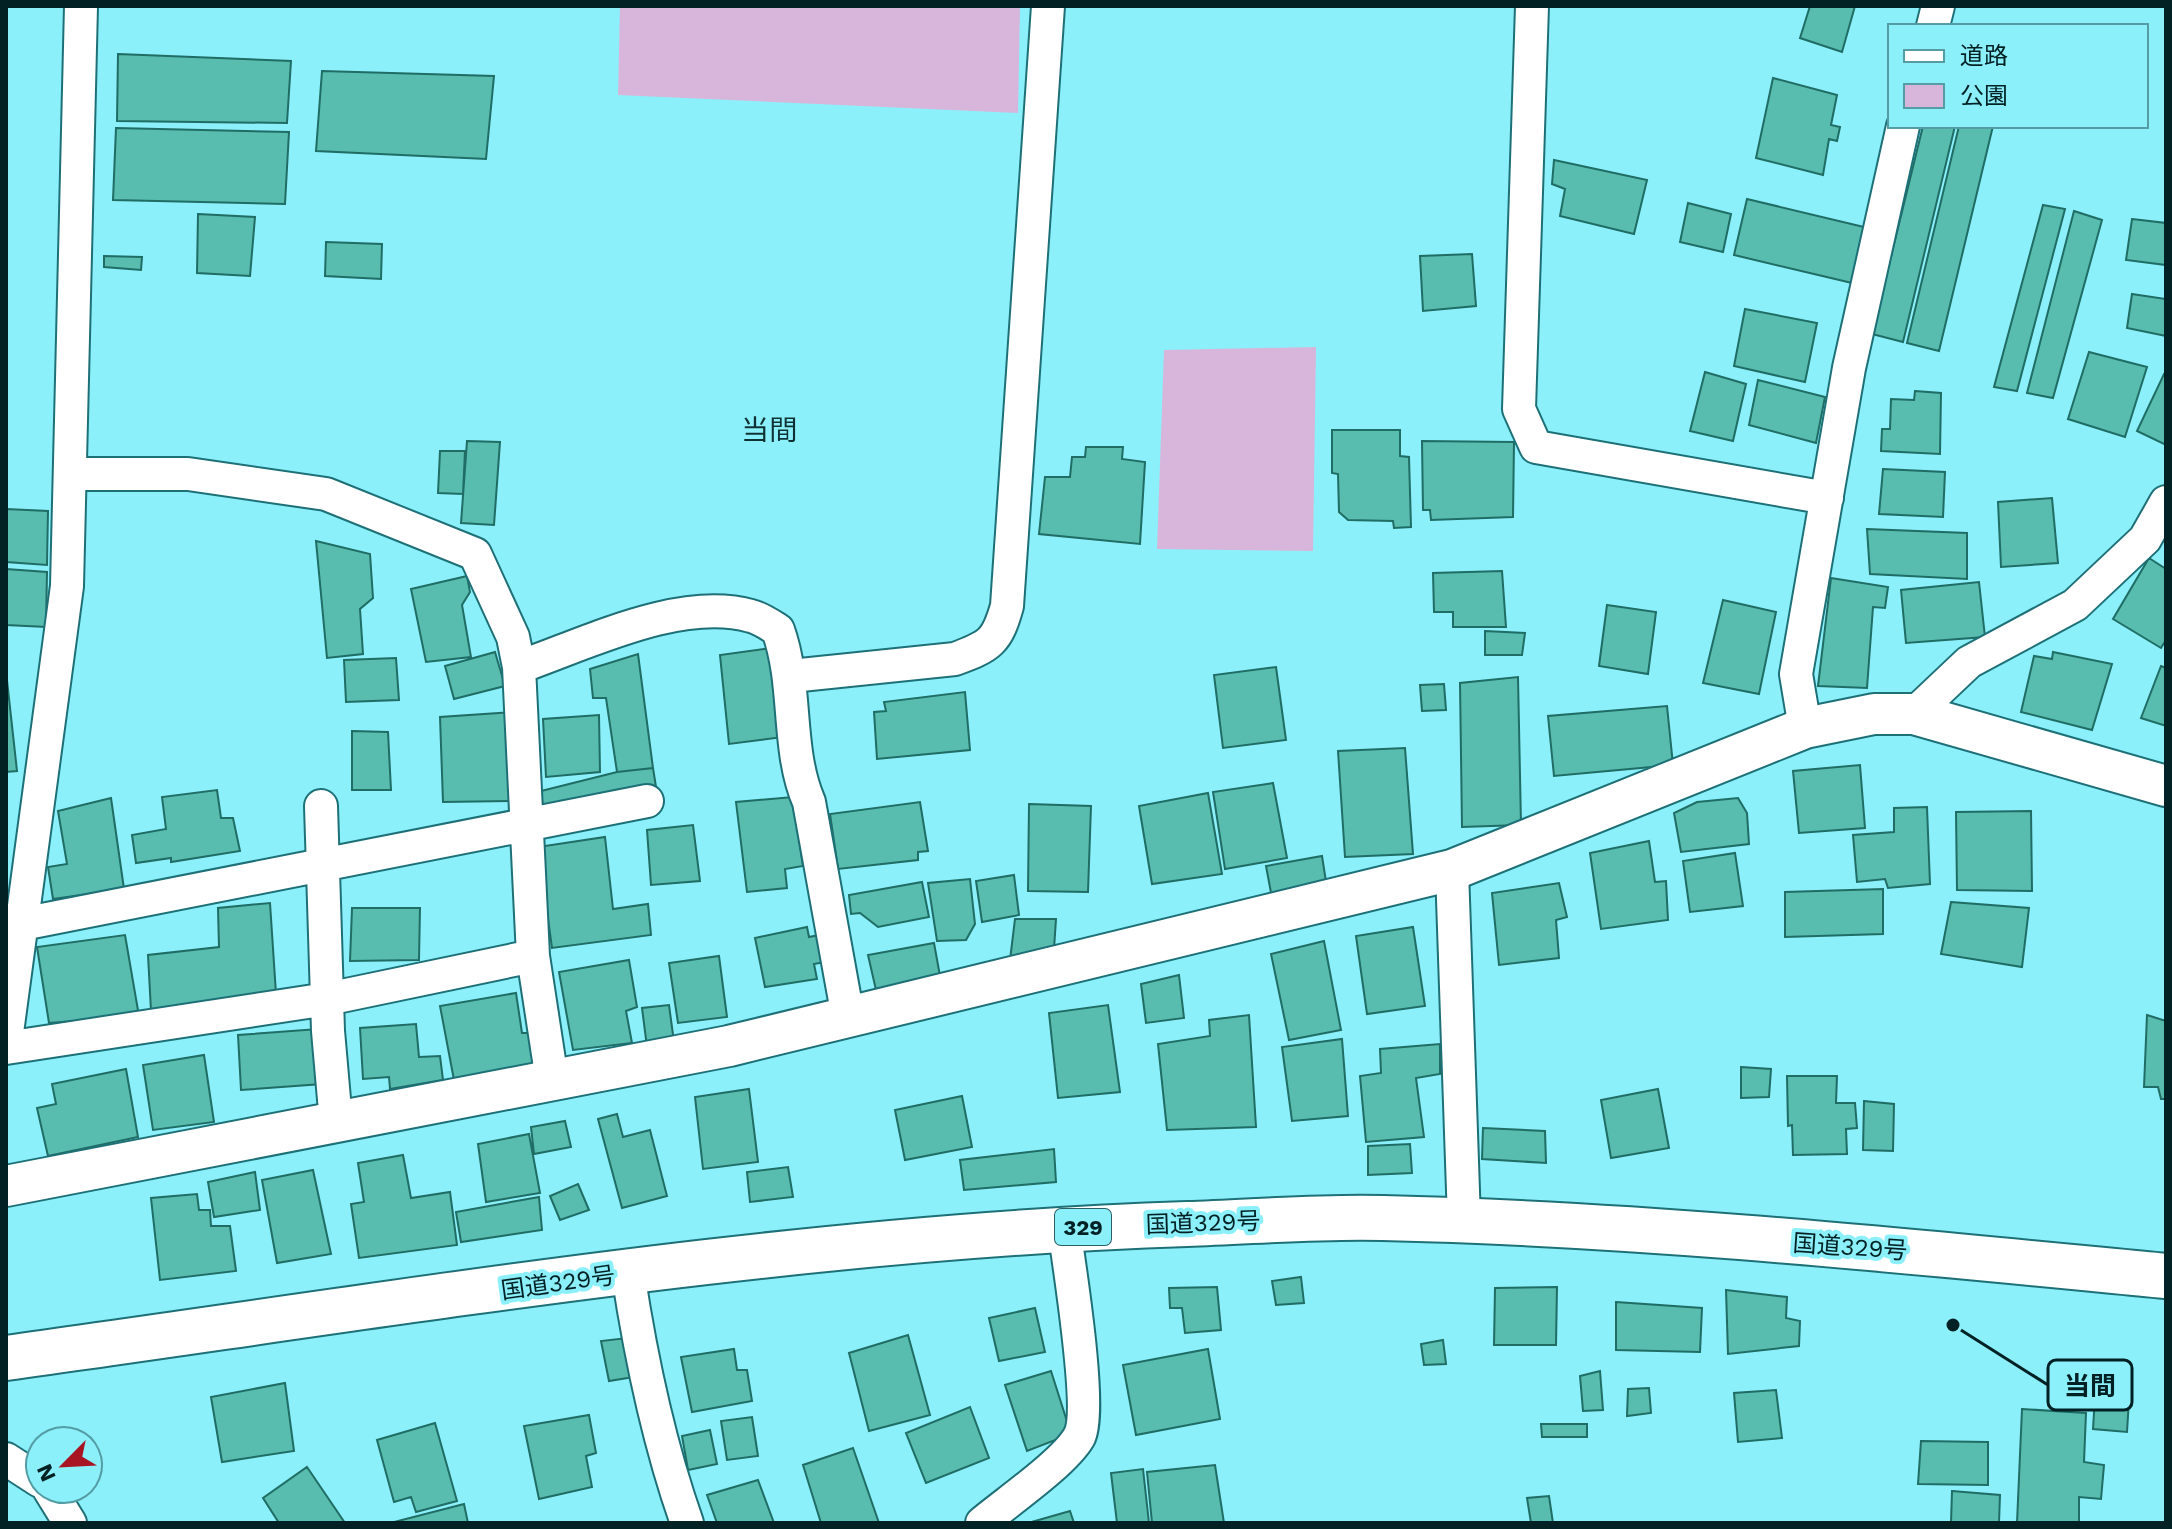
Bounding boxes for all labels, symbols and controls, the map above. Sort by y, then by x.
legend [1888,24,2148,128]
text: 道路 [1960,42,2008,70]
text: 公園 [1960,82,2008,110]
district label: 当間 [741,414,797,447]
street label: 国道329号 [1145,1207,1261,1239]
road number: 329 [1055,1209,1111,1245]
street label: 国道329号 [1792,1229,1908,1265]
street label: 国道329号 [499,1261,617,1305]
callout: 当間 [2048,1360,2132,1410]
text: 当間 [2064,1371,2116,1401]
north arrow [24,1425,104,1505]
text: N [31,1460,61,1485]

